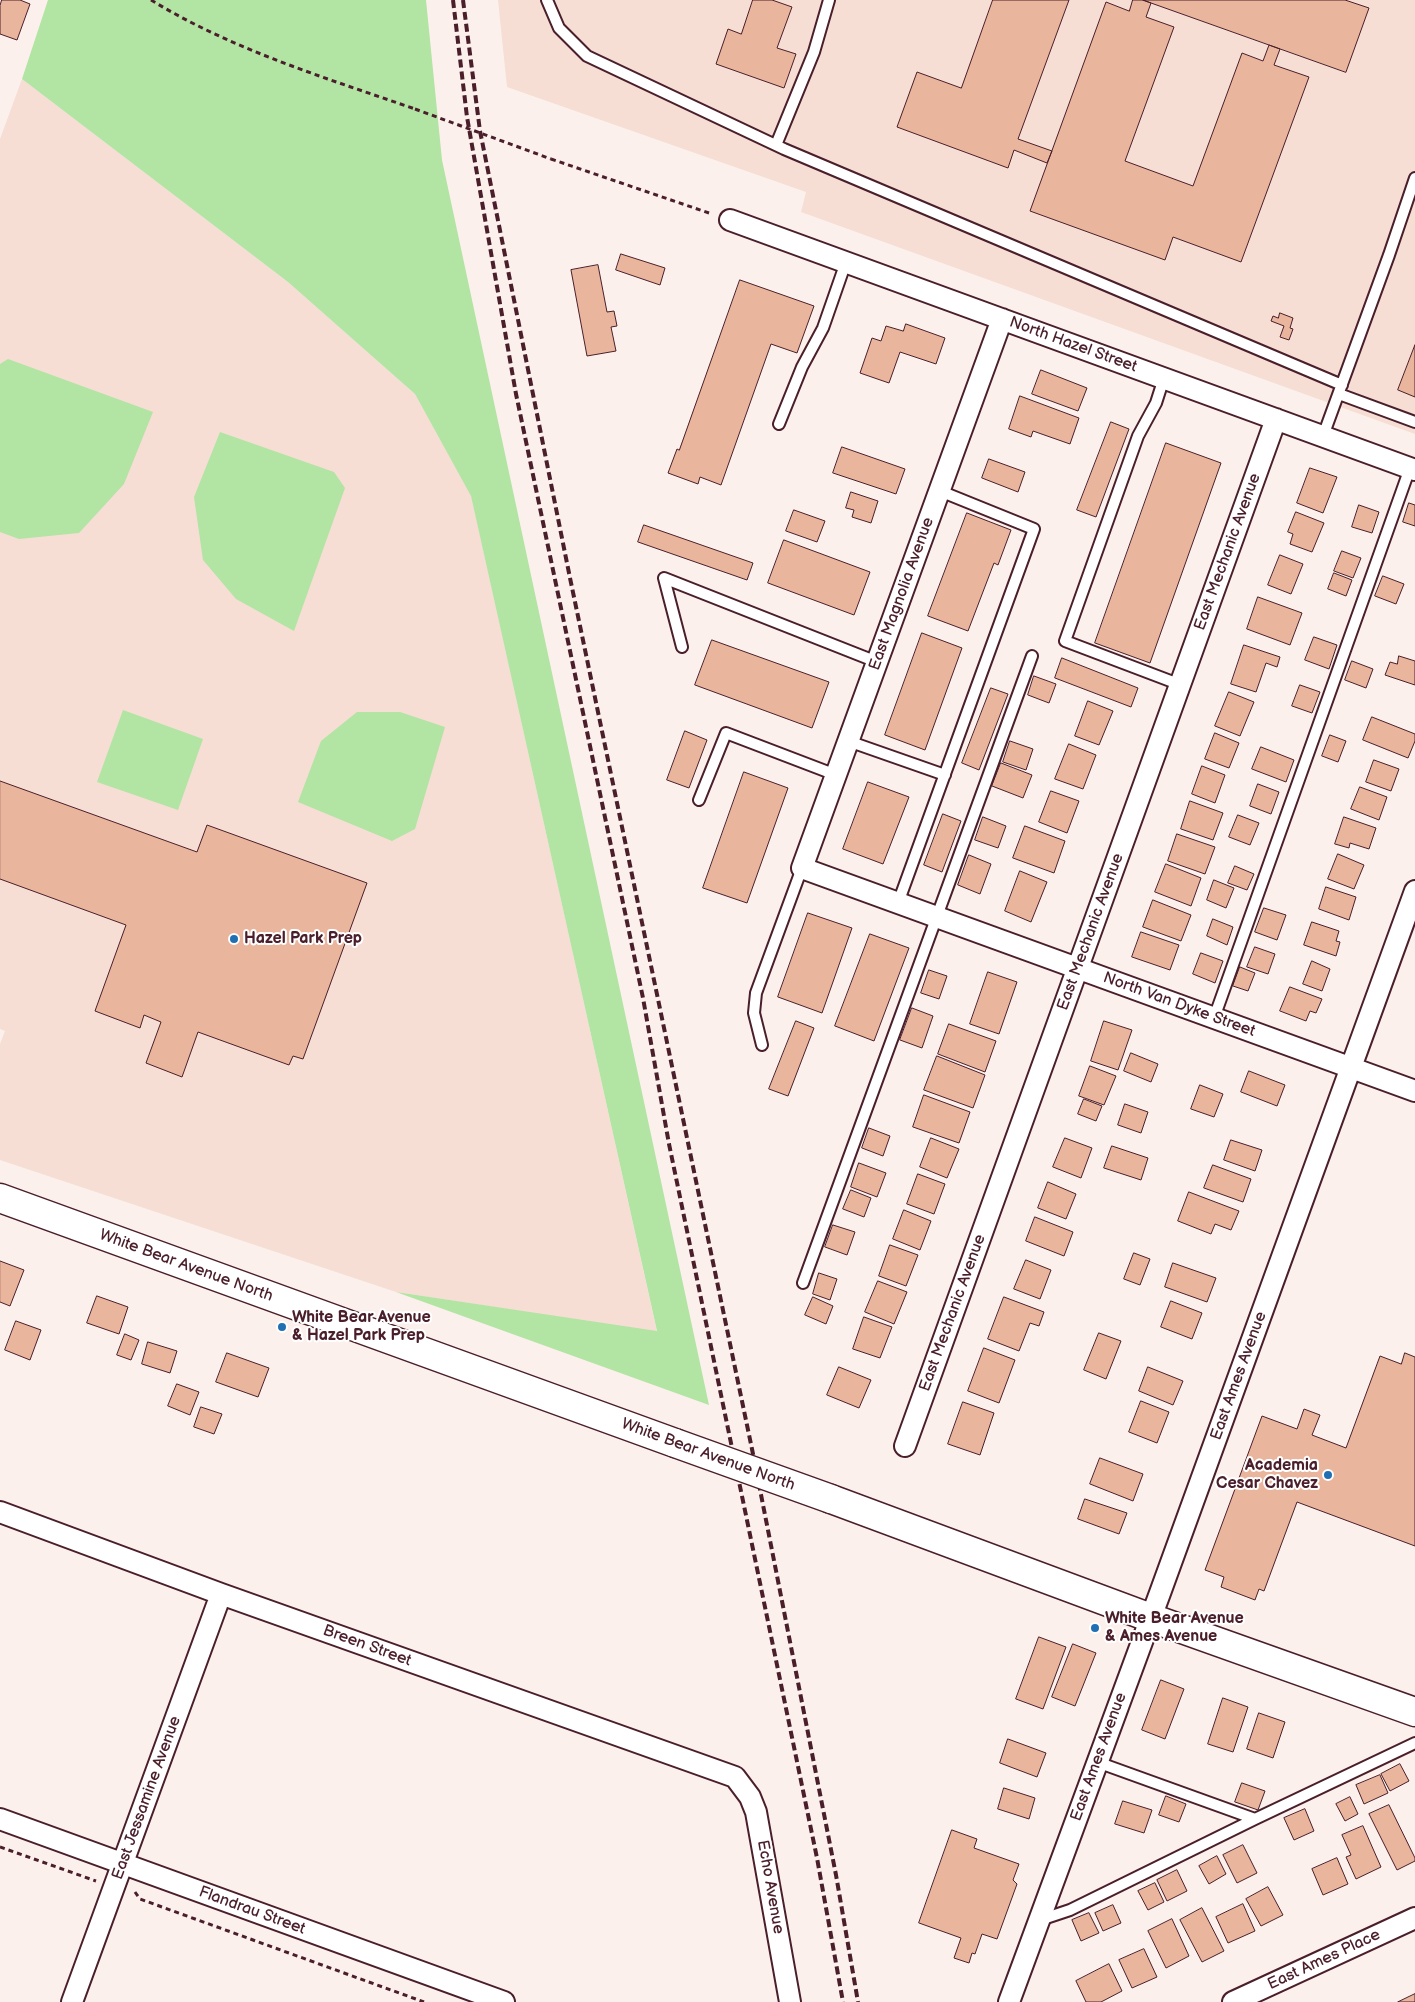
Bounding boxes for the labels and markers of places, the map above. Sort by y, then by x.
place label: Hazel Park Prep [244,929,362,949]
marker: Hazel Park Prep [228,933,240,945]
place label: White Bear Avenue & Hazel Park Prep [292,1308,431,1346]
marker: White Bear Avenue & Hazel Park Prep [276,1321,288,1333]
place label: Academia Cesar Chavez [1216,1456,1318,1494]
marker: Academia Cesar Chavez [1322,1469,1334,1481]
place label: White Bear Avenue & Ames Avenue [1105,1609,1244,1647]
marker: White Bear Avenue & Ames Avenue [1089,1622,1101,1634]

